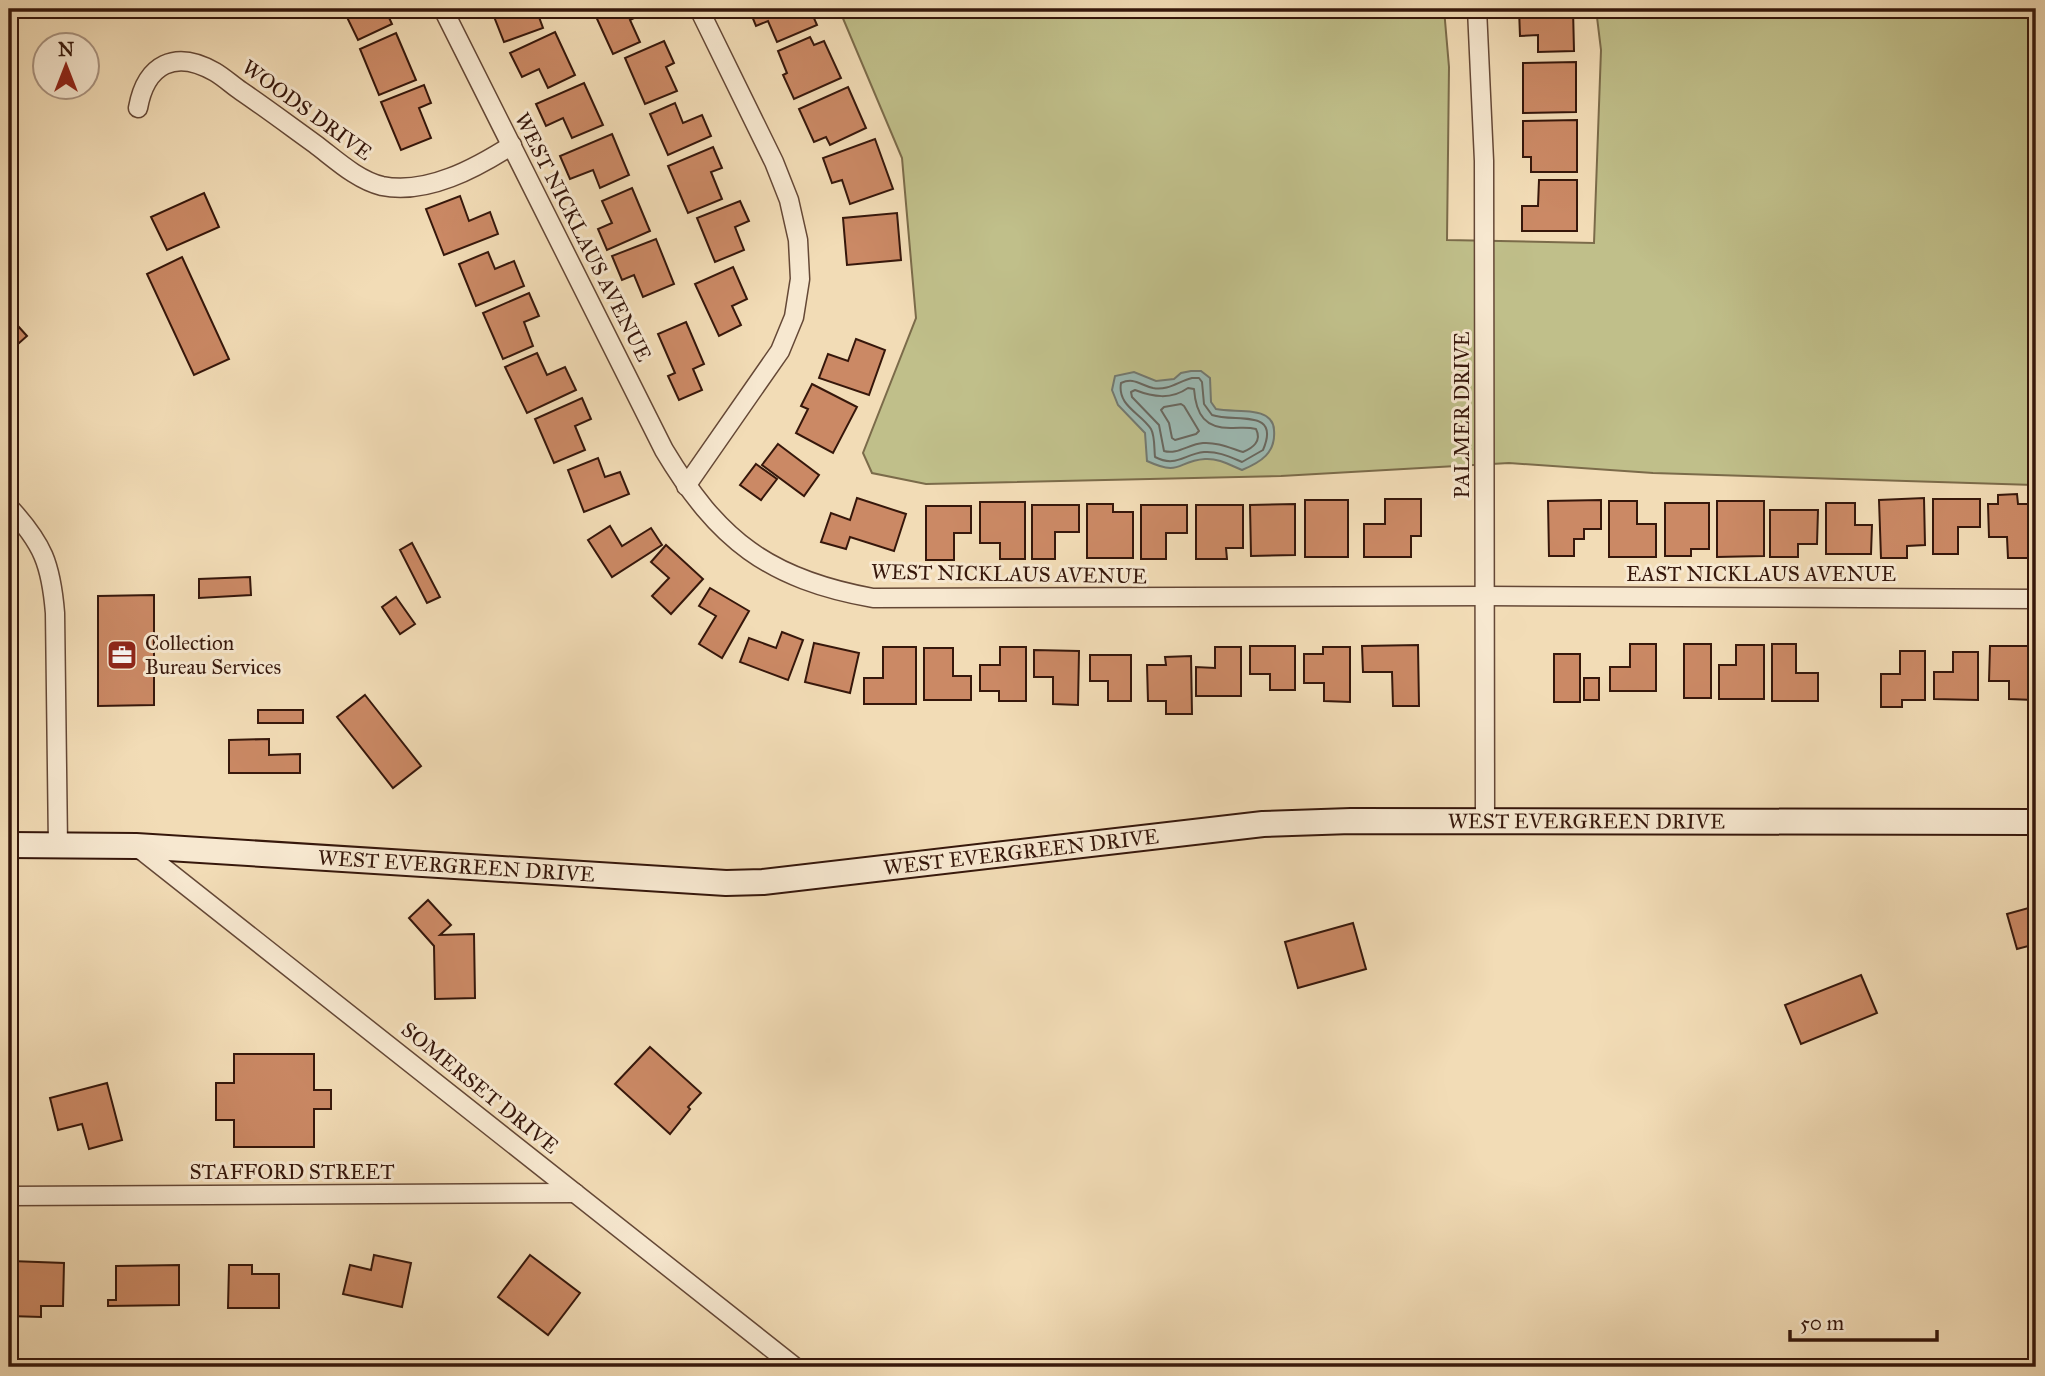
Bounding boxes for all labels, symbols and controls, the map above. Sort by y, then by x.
north arrow [32,32,102,102]
text: N [58,38,74,61]
street label: WOODS DRIVE [237,54,377,166]
street label: WEST NICKLAUS AVENUE [509,108,657,366]
street label: PALMER DRIVE [1449,332,1475,498]
street label: WEST NICKLAUS AVENUE [871,559,1147,589]
street label: EAST NICKLAUS AVENUE [1626,561,1896,587]
place label: Collection Bureau Services [145,630,281,680]
office icon: Collection Bureau Services [105,638,139,672]
street label: WEST EVERGREEN DRIVE [1448,808,1725,835]
street label: WEST EVERGREEN DRIVE [882,823,1160,881]
street label: WEST EVERGREEN DRIVE [317,844,595,888]
street label: SOMERSET DRIVE [396,1016,564,1160]
street label: STAFFORD STREET [189,1159,395,1185]
scale bar [1790,1299,1937,1343]
text: 50 m [1800,1310,1845,1336]

